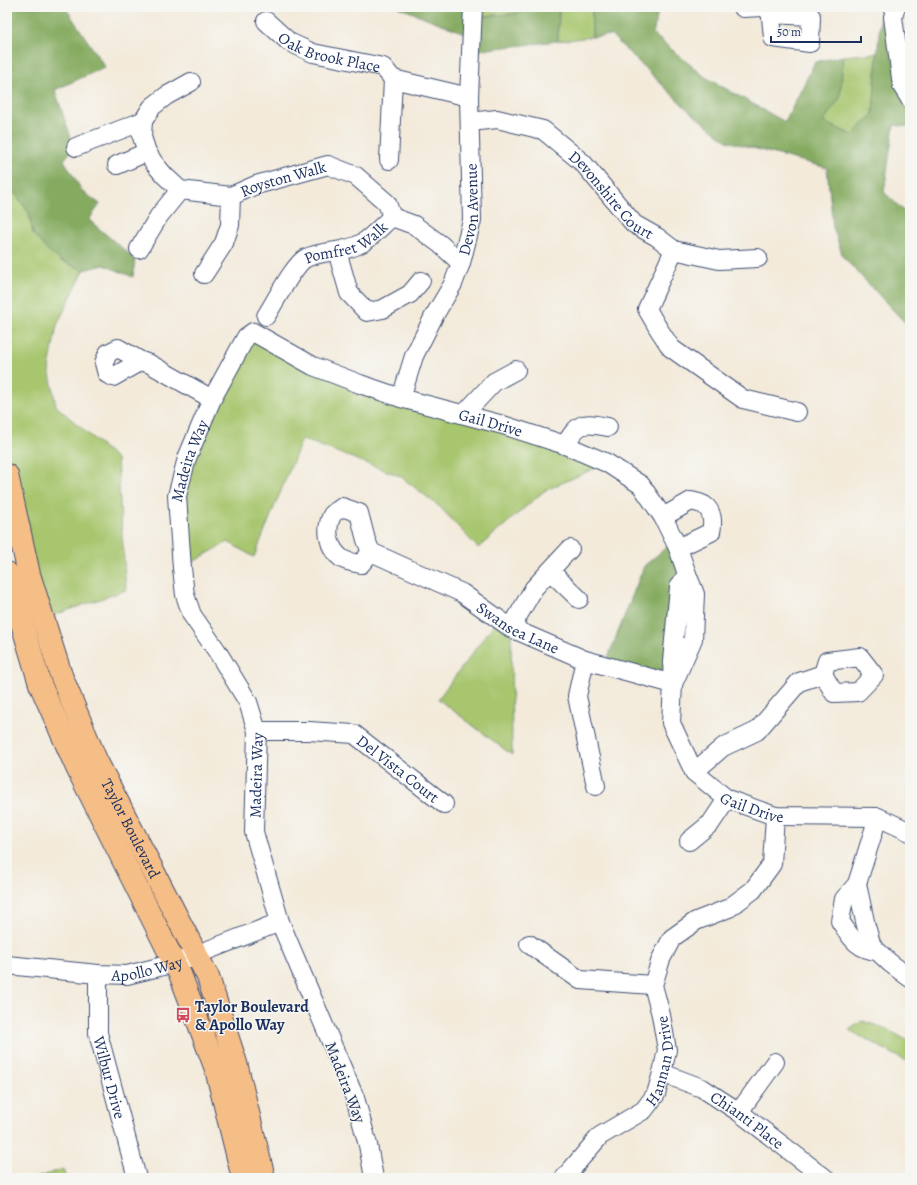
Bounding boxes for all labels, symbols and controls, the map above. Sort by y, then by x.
scale bar [771,18,861,44]
text: 50 m [777,24,801,40]
street label: Oak Brook Place [273,27,382,78]
street label: Devonshire Court [564,146,657,245]
street label: Royston Walk [237,156,329,203]
street label: Devon Avenue [453,163,484,258]
street label: Pomfret Walk [301,217,393,270]
street label: Gail Drive [456,404,525,443]
street label: Madeira Way [166,416,214,504]
street label: Swansea Lane [472,597,562,660]
street label: Del Vista Court [352,730,443,808]
street label: Madeira Way [244,731,269,819]
street label: Taylor Boulevard [95,775,165,883]
street label: Gail Drive [715,787,784,828]
street label: Apollo Way [110,951,187,987]
place label: Taylor Boulevard & Apollo Way [195,996,309,1036]
bus stop icon: Taylor Boulevard & Apollo Way [174,1006,192,1024]
street label: Hannan Drive [640,1014,679,1111]
street label: Wilbur Drive [87,1033,131,1121]
street label: Madeira Way [319,1038,371,1127]
street label: Chianti Place [706,1086,788,1155]

